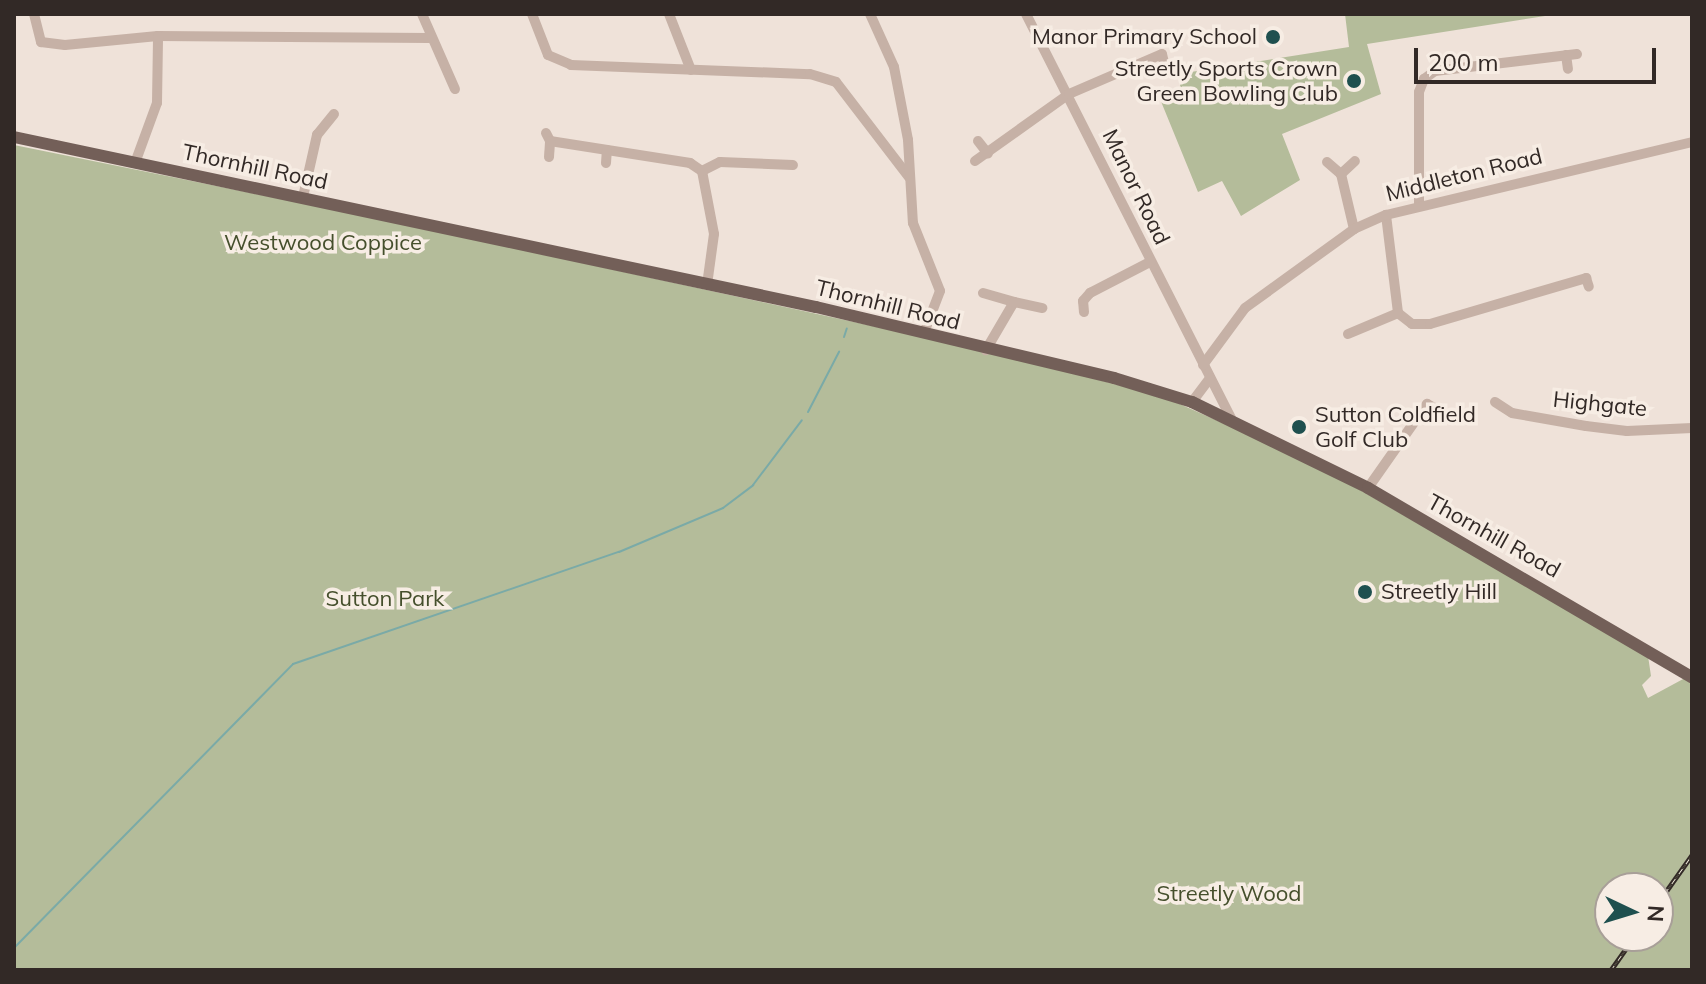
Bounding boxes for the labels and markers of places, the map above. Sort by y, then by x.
place label: Manor Primary School [1032,24,1257,50]
marker: Manor Primary School [1264,28,1282,46]
place label: Streetly Sports Crown Green Bowling Club [1115,55,1338,106]
marker: Streetly Sports Crown Green Bowling Club [1345,72,1363,90]
place label: Sutton Coldfield Golf Club [1315,401,1476,452]
marker: Sutton Coldfield Golf Club [1290,418,1308,436]
place label: Streetly Hill [1381,579,1497,605]
marker: Streetly Hill [1356,583,1374,601]

